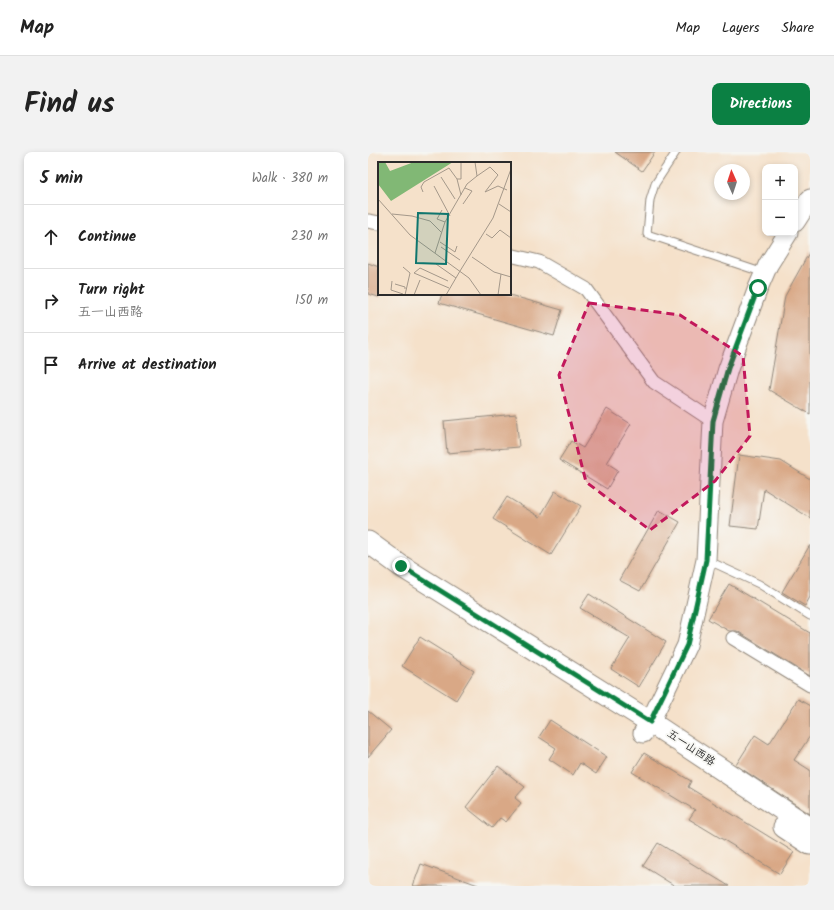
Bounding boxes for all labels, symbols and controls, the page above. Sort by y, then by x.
text: Map [20,13,54,43]
text: Map [676,17,700,39]
text: Layers [722,17,760,39]
text: Share [782,17,814,39]
text: Find us [24,82,115,127]
button: Directions [712,83,810,125]
inset map [378,162,511,295]
north arrow [714,164,750,200]
map controls [762,164,798,236]
button: + [762,164,798,200]
text: 5 min [40,165,83,192]
text: Walk · 380 m [252,168,328,189]
button: − [762,200,798,236]
text: Continue [78,225,136,249]
icon: ahead [40,226,62,248]
text: 230 m [291,226,328,247]
text: Turn right [78,278,145,302]
route start [749,279,767,297]
icon: right [40,290,62,312]
text: 150 m [295,290,328,311]
text: 五一山西路 [78,302,143,323]
text: Arrive at destination [78,353,217,377]
icon: arrive [40,354,62,376]
route end [392,557,410,575]
street label: 五一山西路 [663,725,719,771]

